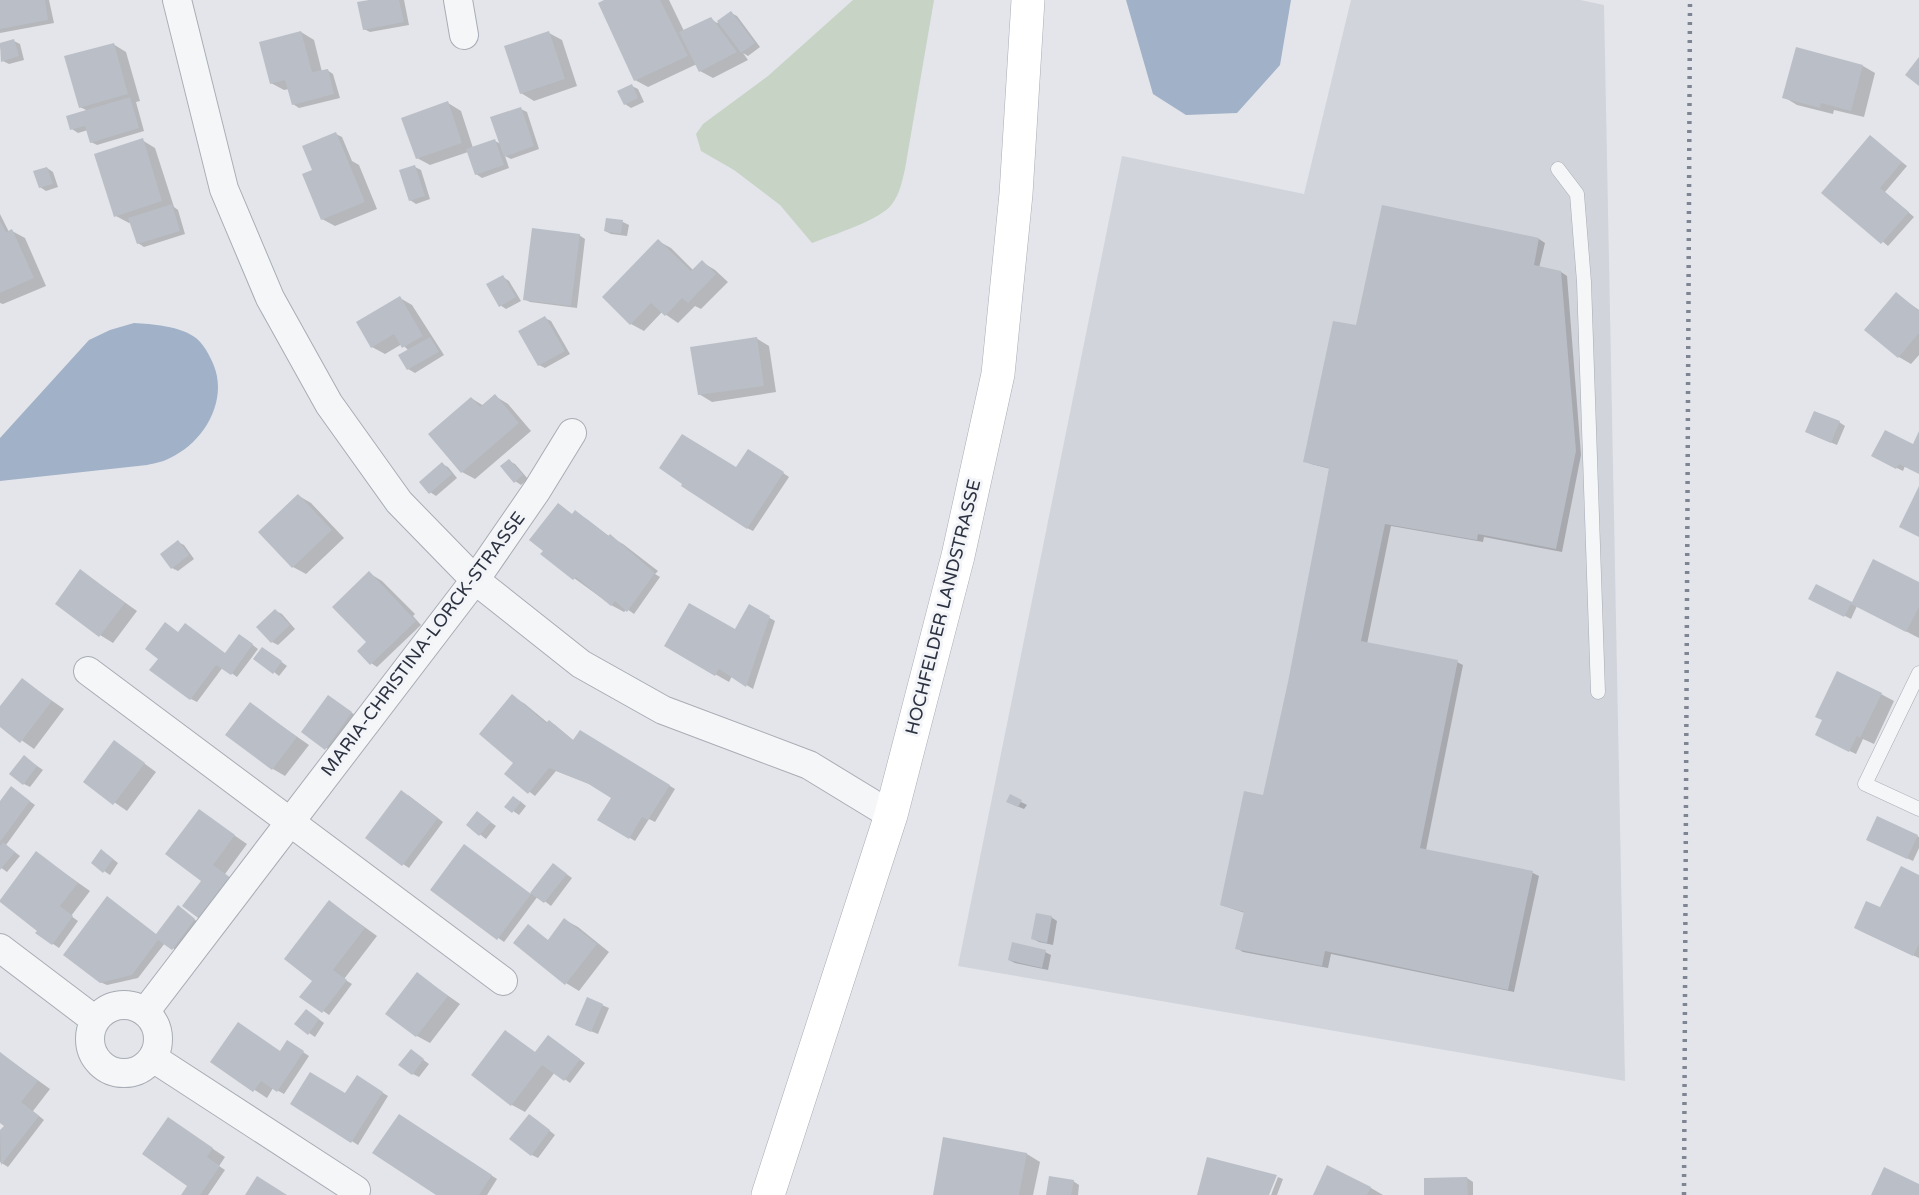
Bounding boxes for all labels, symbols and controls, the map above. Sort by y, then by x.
street label: HOCHFELDER LANDSTRASSE [901,477,985,737]
street label: MARIA-CHRISTINA-LORCK-STRASSE [316,507,530,781]

